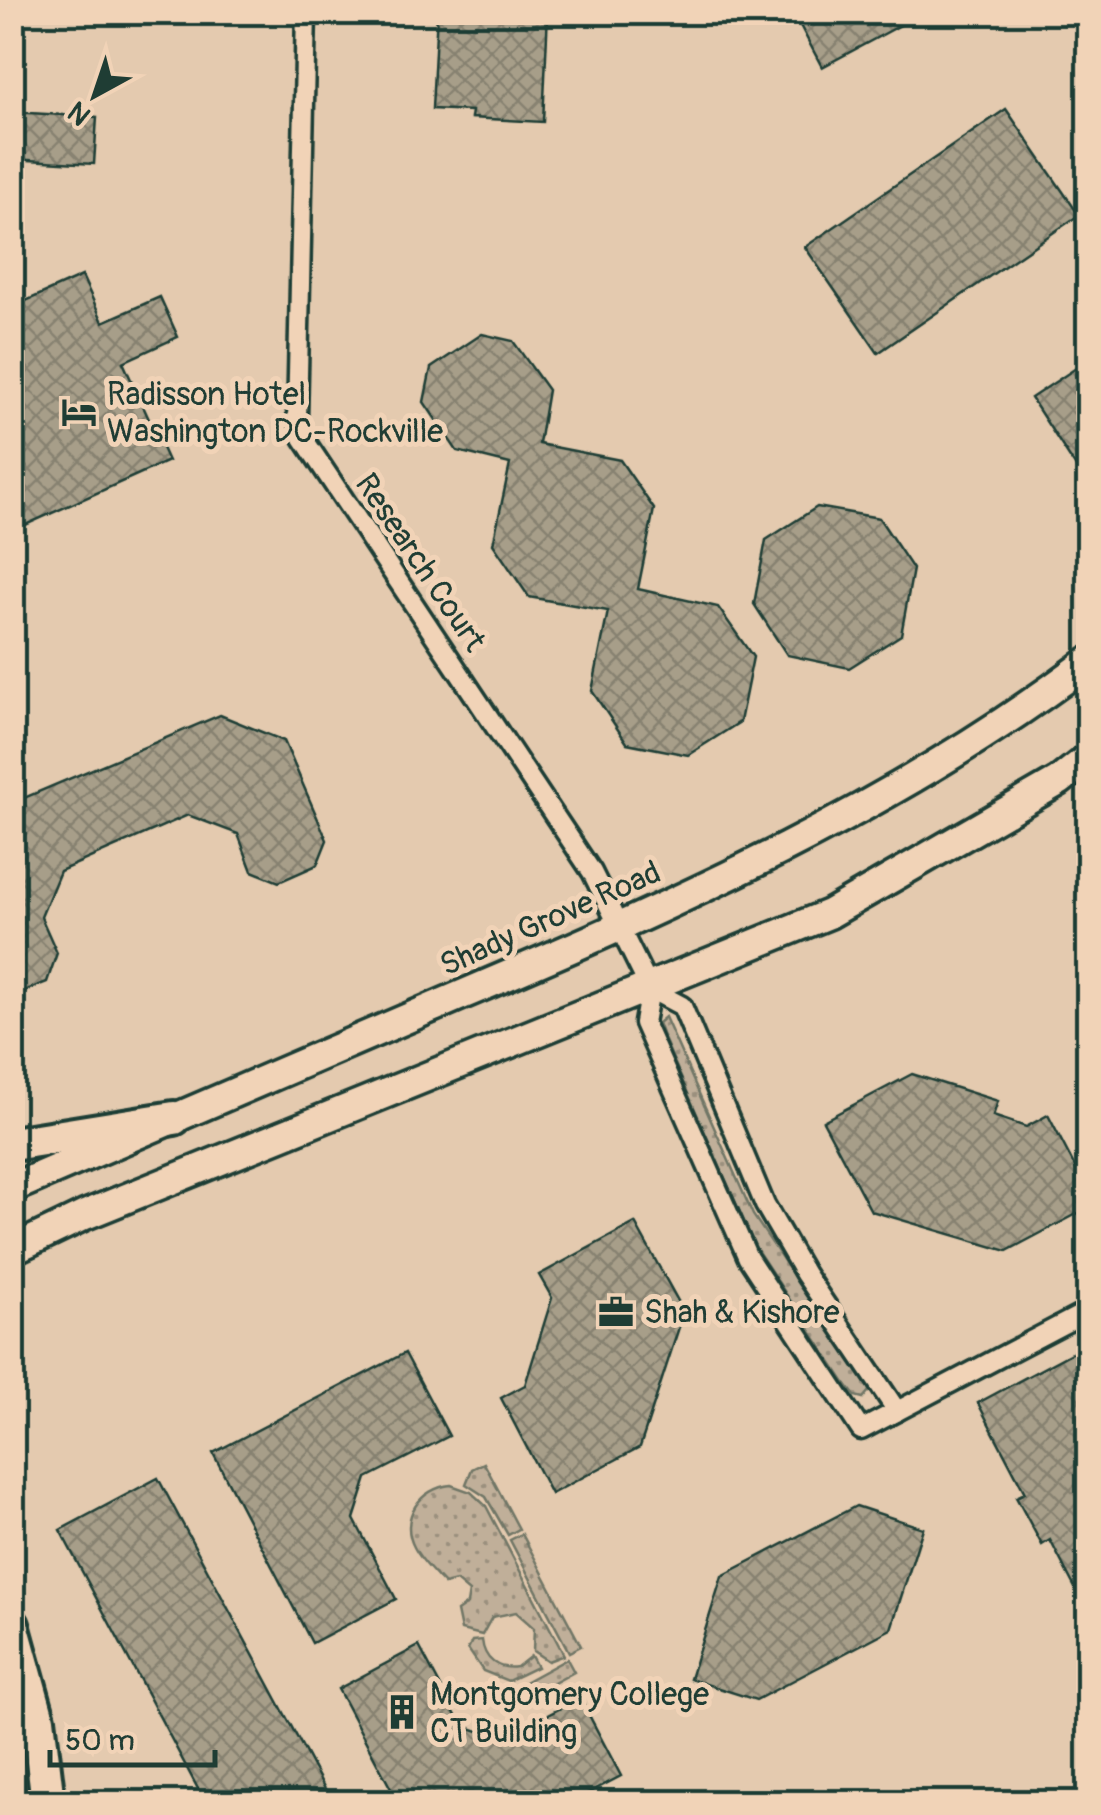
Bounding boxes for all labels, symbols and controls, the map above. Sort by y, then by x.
north arrow [45,45,145,145]
text: N [61,94,98,132]
place label: Radisson Hotel Washington DC-Rockville [107,375,443,452]
hotel icon: Radisson Hotel Washington DC-Rockville [60,393,98,431]
street label: Research Court [346,466,494,659]
street label: Shady Grove Road [434,852,667,985]
office icon: Shah & Kishore [597,1293,635,1331]
place label: Shah & Kishore [644,1293,840,1333]
place label: Montgomery College CT Building [430,1675,709,1752]
building icon: Montgomery College CT Building [383,1693,421,1731]
scale bar [50,1705,215,1767]
text: 50 m [65,1722,135,1759]

